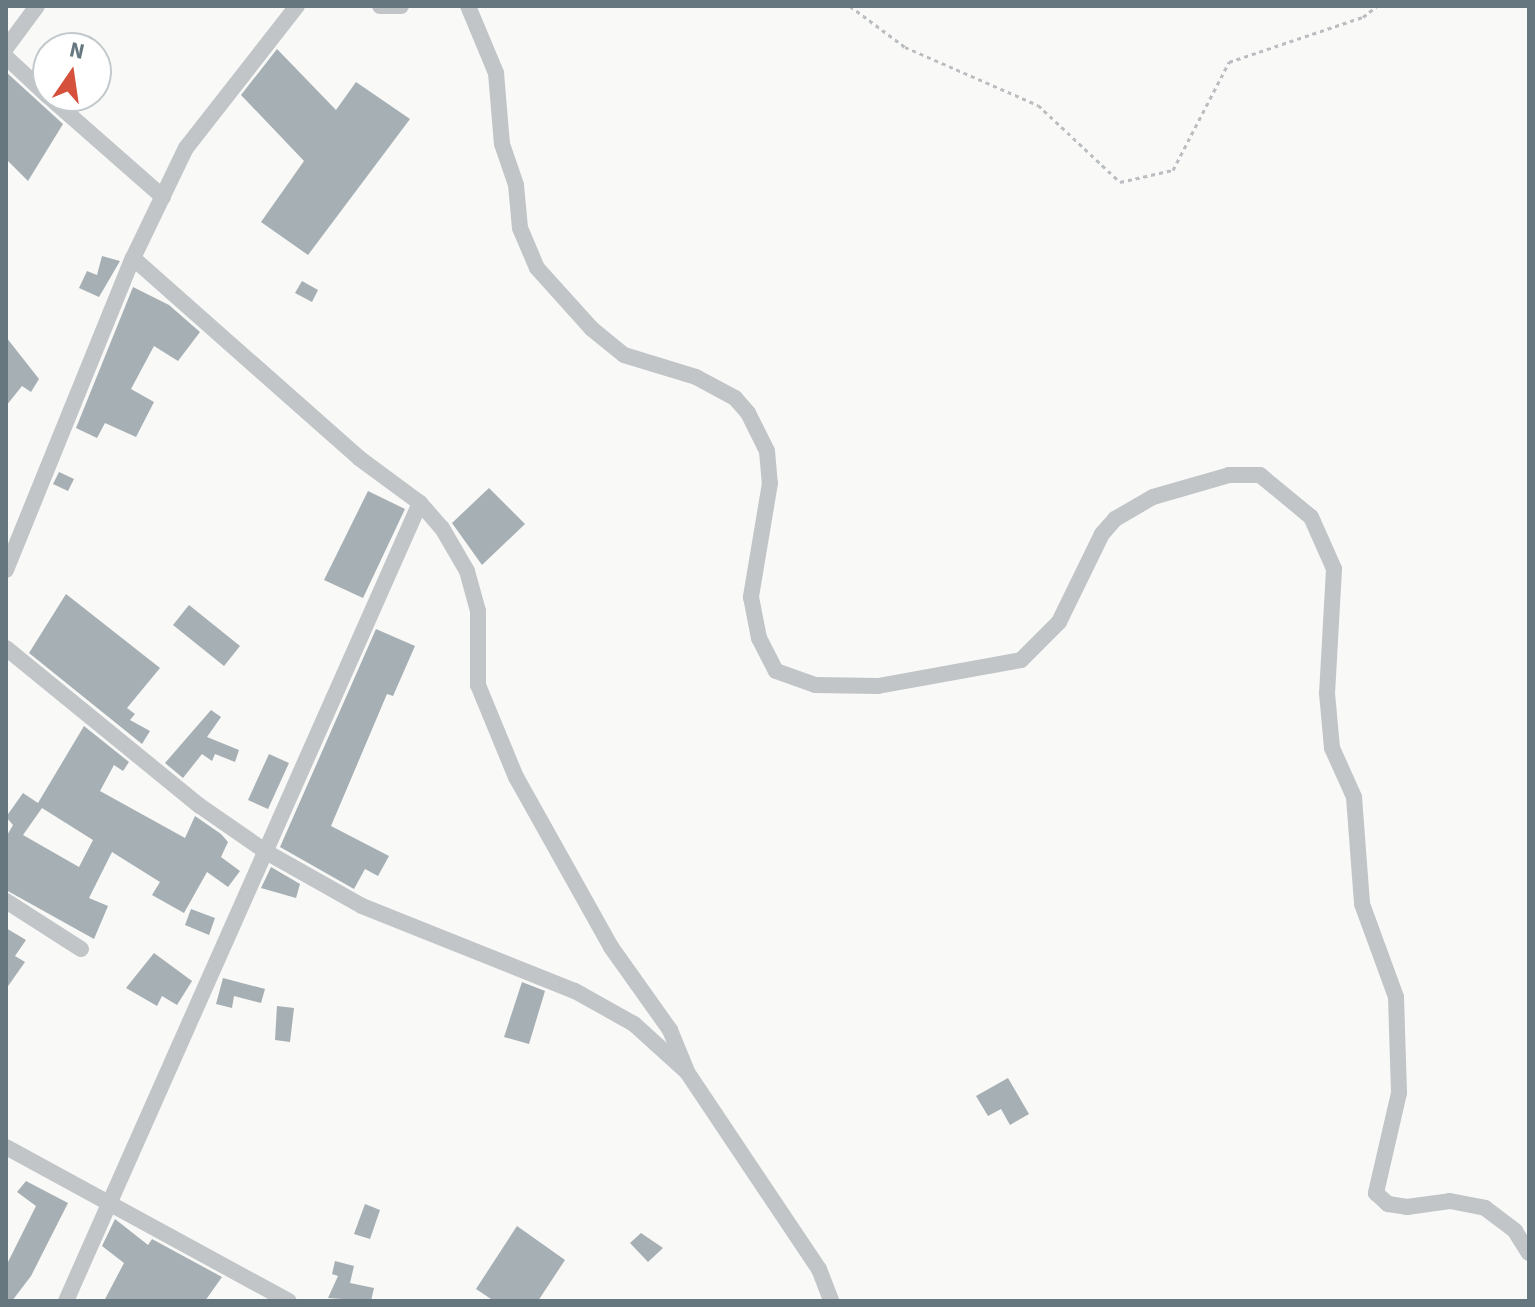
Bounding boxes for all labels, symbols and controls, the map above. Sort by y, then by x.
north arrow [32,32,112,112]
text: N [66,33,88,68]

